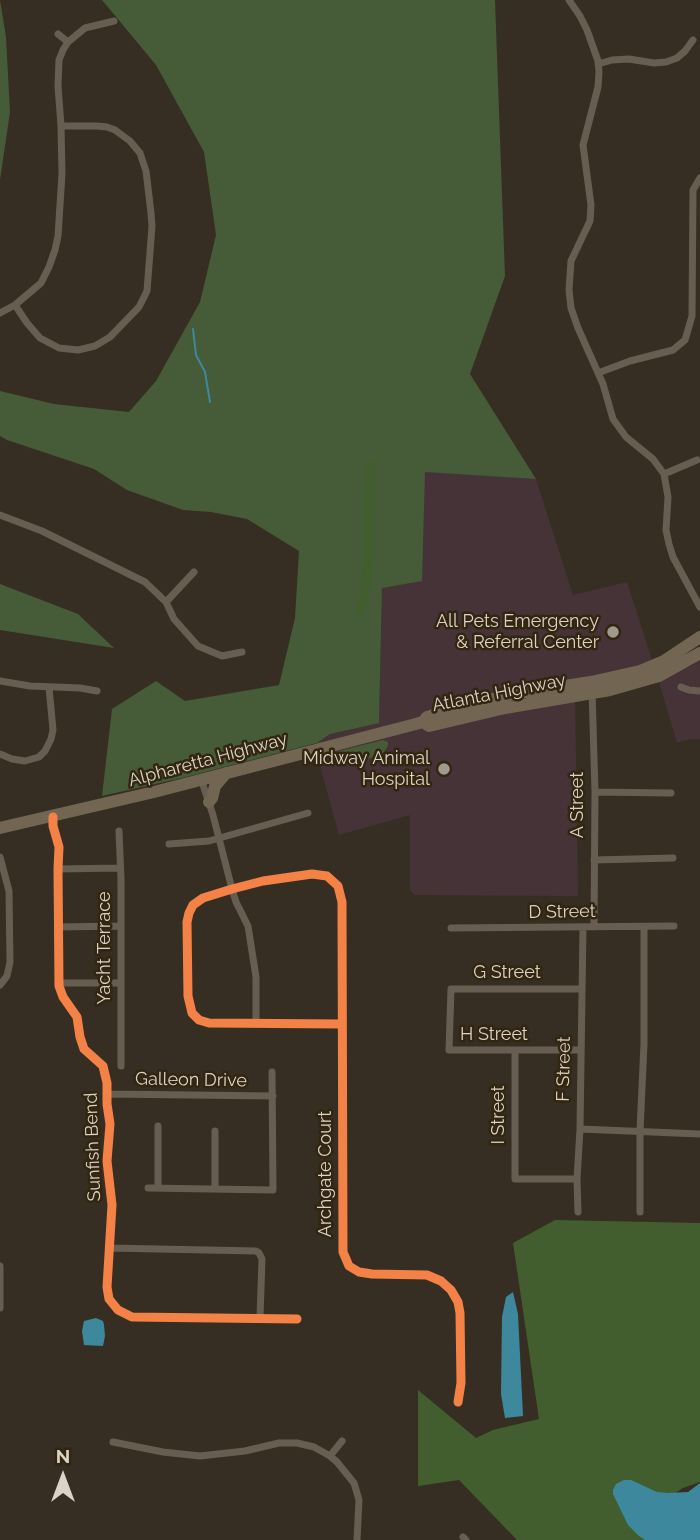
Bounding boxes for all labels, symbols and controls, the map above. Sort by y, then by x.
place label: All Pets Emergency & Referral Center [436,611,599,654]
marker: All Pets Emergency & Referral Center [605,624,621,640]
street label: Atlanta Highway [430,669,568,717]
street label: Alpharetta Highway [126,728,290,792]
place label: Midway Animal Hospital [303,748,430,790]
marker: Midway Animal Hospital [436,761,452,777]
street label: A Street [567,772,589,838]
street label: Yacht Terrace [94,891,116,1005]
street label: D Street [528,901,596,923]
street label: G Street [473,962,541,984]
street label: H Street [460,1024,528,1046]
street label: F Street [553,1036,575,1102]
street label: Galleon Drive [135,1068,247,1092]
street label: I Street [488,1086,510,1144]
street label: Sunfish Bend [80,1092,106,1202]
street label: Archgate Court [315,1111,337,1237]
north arrow [28,1442,98,1512]
text: N [56,1445,70,1467]

